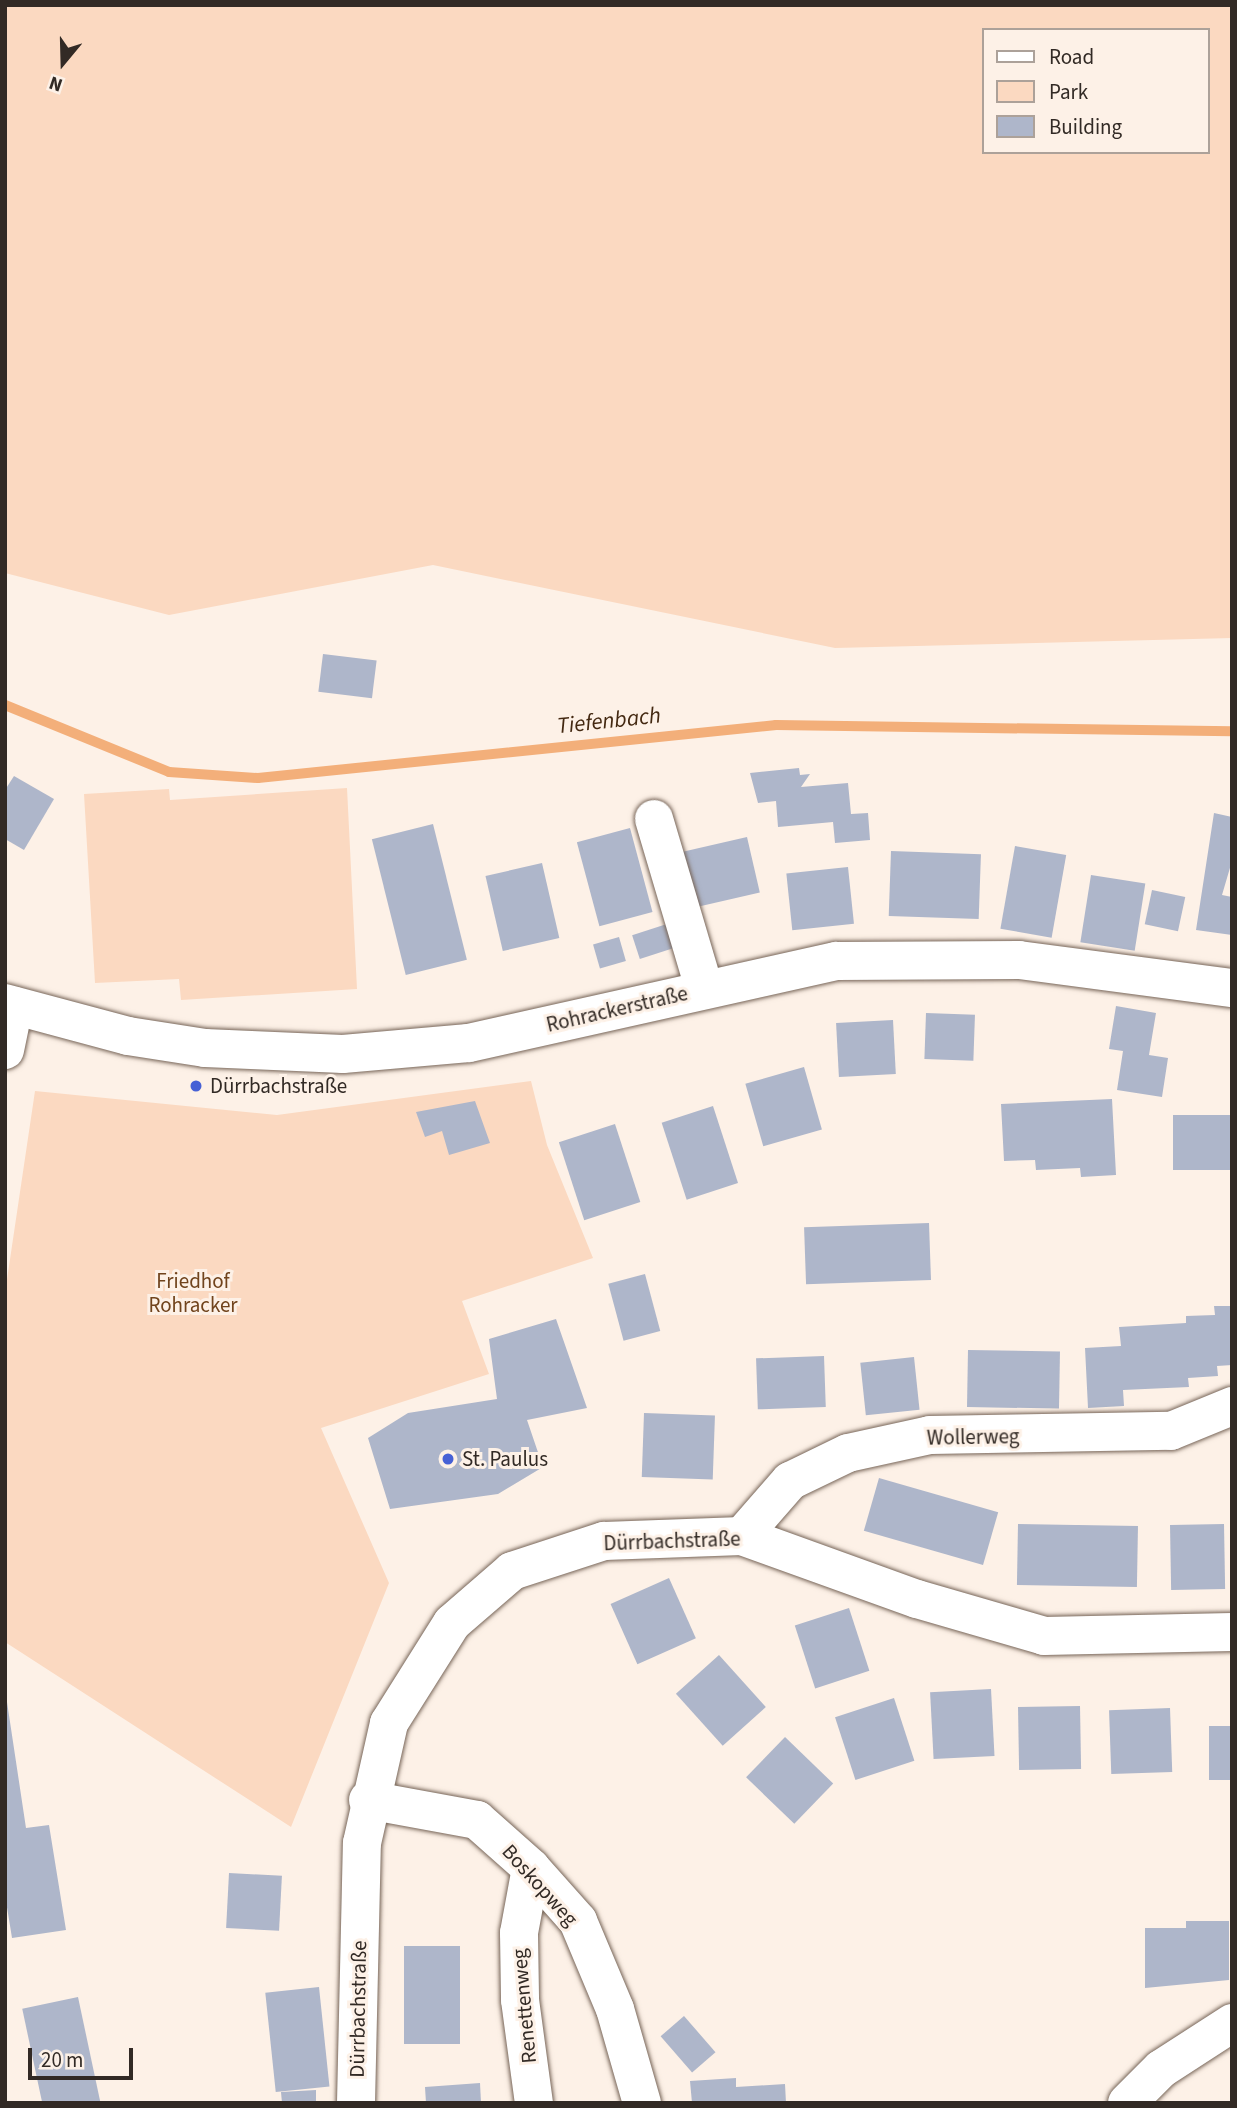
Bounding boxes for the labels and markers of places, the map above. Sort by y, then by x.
place label: Dürrbachstraße [210,1073,347,1099]
marker: Dürrbachstraße [188,1078,204,1094]
place label: St. Paulus [462,1446,548,1472]
marker: St. Paulus [440,1451,456,1467]

